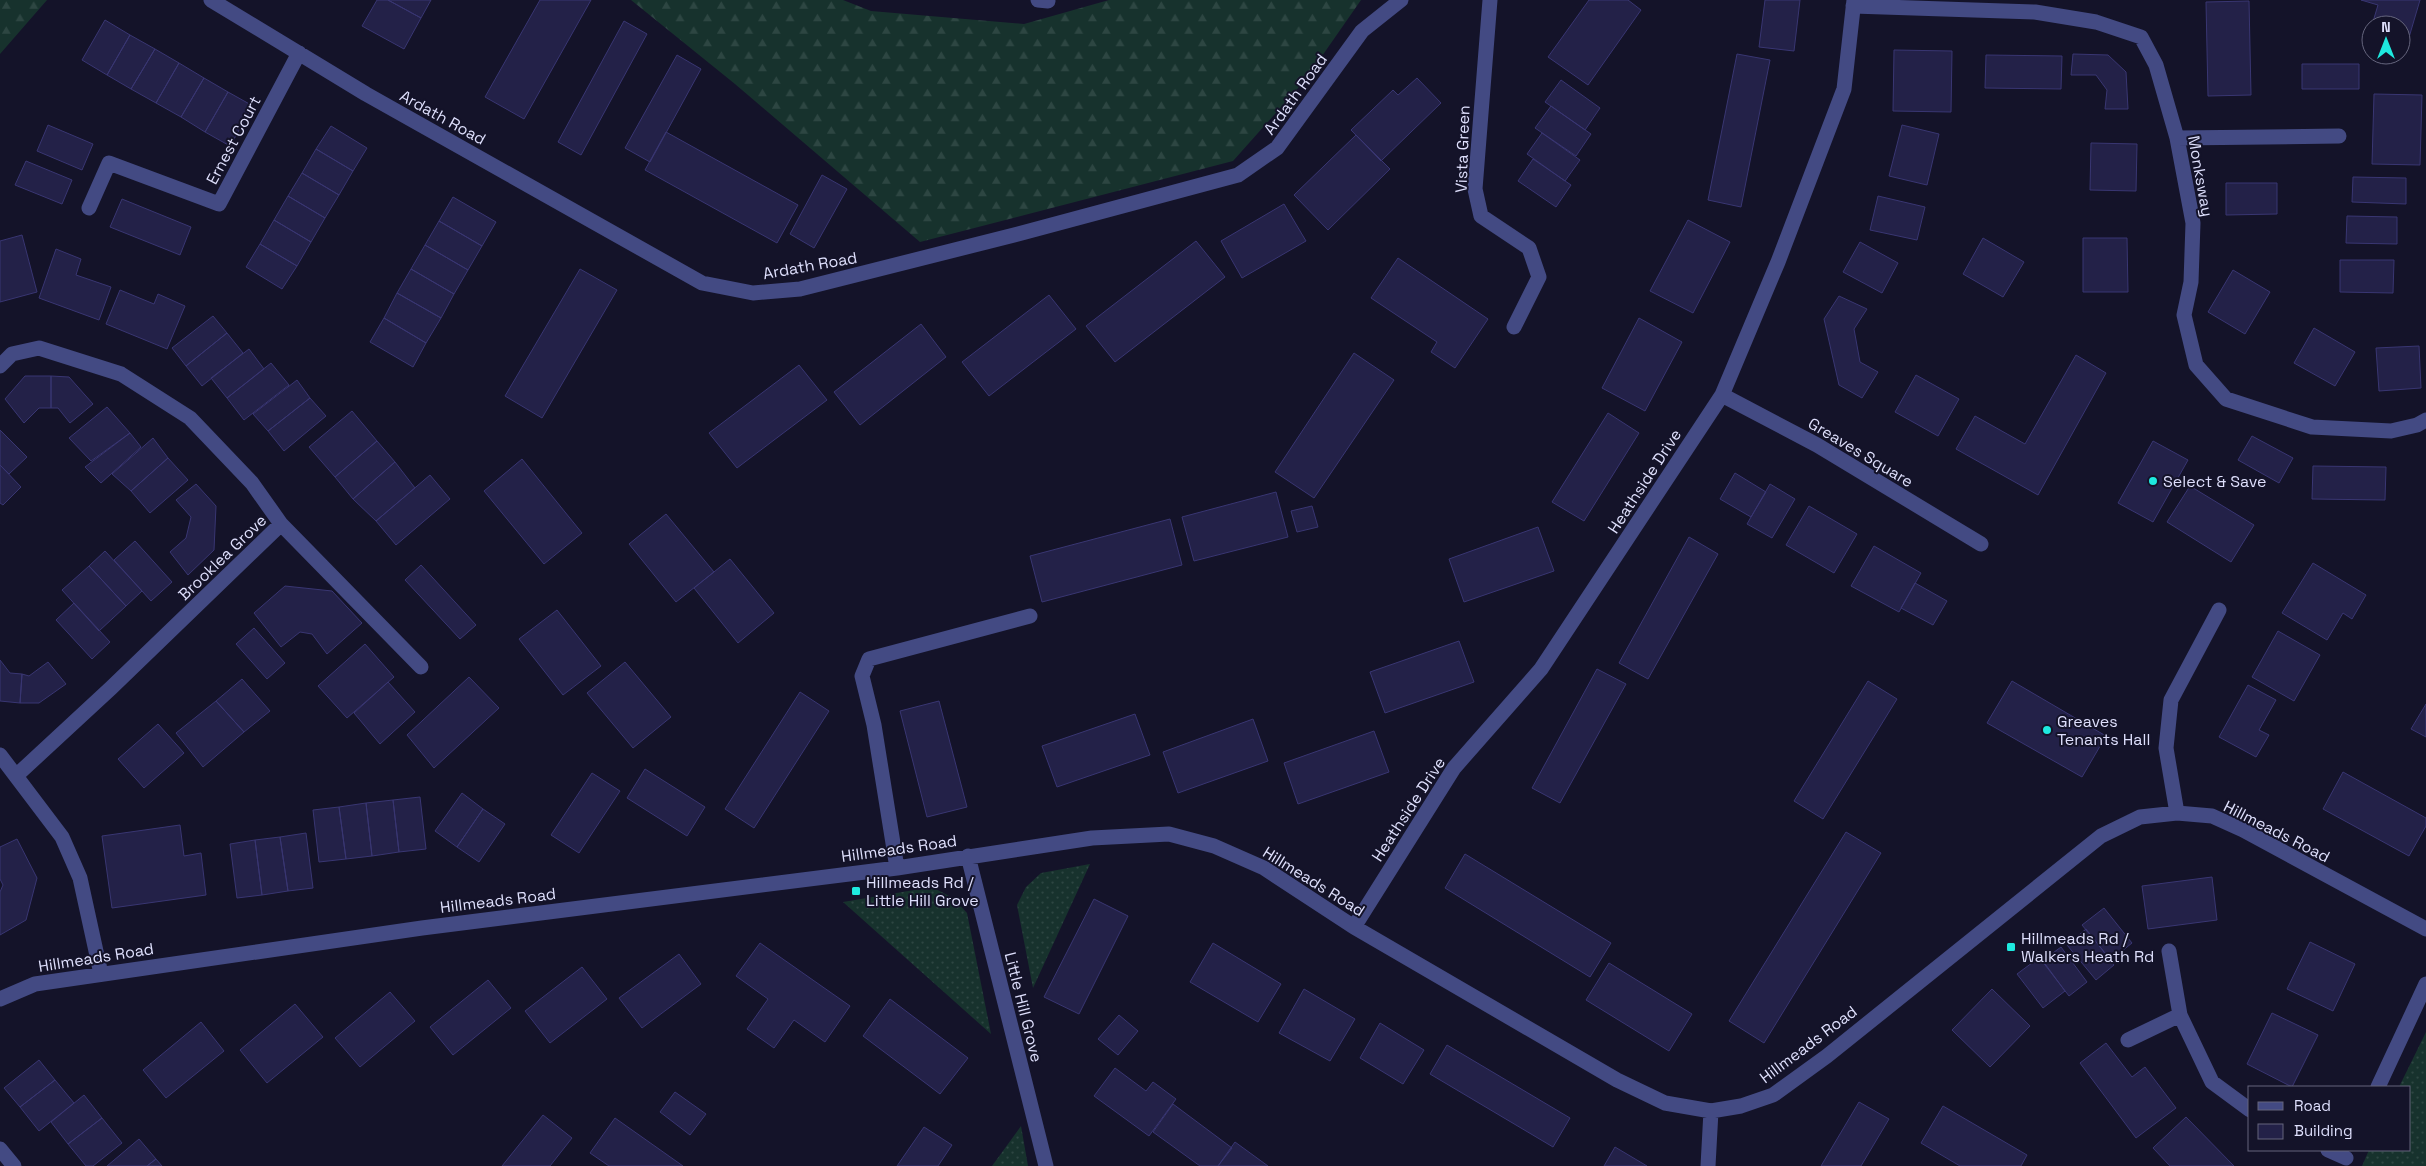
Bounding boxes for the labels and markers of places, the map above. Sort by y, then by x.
place label: Select & Save [2163,471,2267,492]
marker: Select & Save [2147,475,2159,487]
place label: Greaves Tenants Hall [2057,711,2150,750]
marker: Greaves Tenants Hall [2041,724,2053,736]
place label: Hillmeads Rd / Little Hill Grove [866,872,979,911]
marker: Hillmeads Rd / Little Hill Grove [850,885,862,897]
place label: Hillmeads Rd / Walkers Heath Rd [2021,928,2154,967]
marker: Hillmeads Rd / Walkers Heath Rd [2005,941,2017,953]

